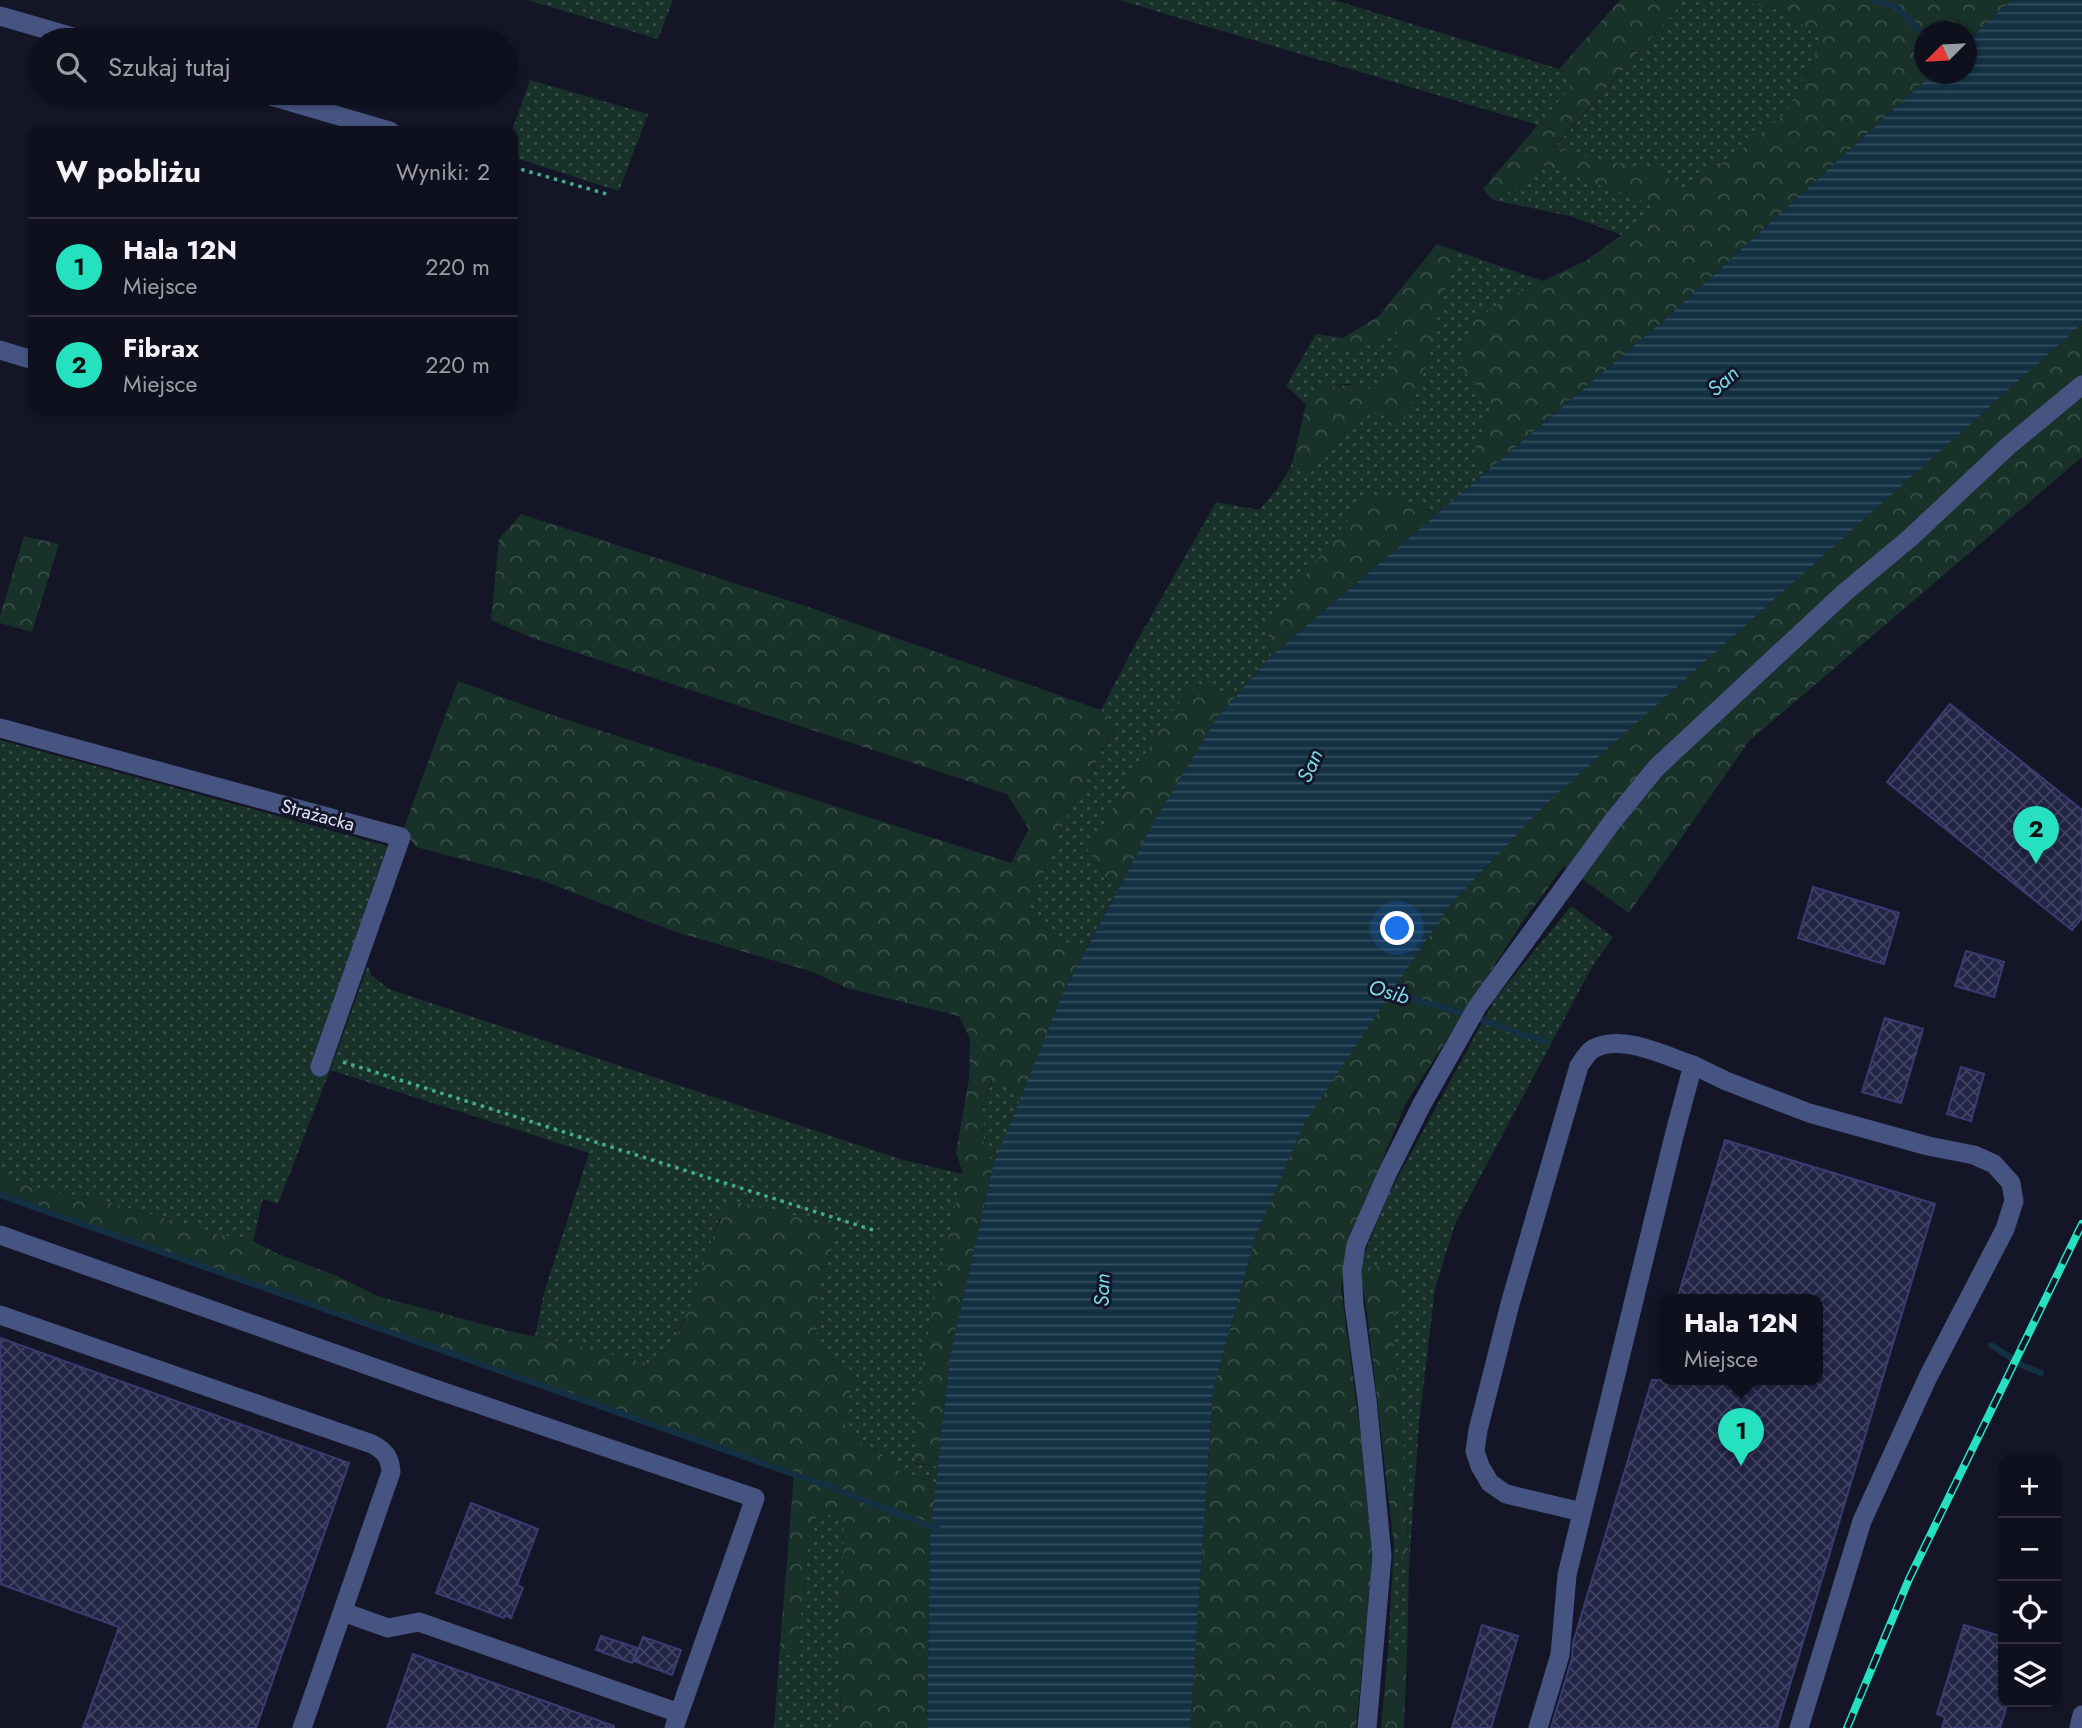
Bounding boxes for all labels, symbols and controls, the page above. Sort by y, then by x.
north arrow [1914,21,1977,84]
search box [28,28,518,105]
icon: search [52,48,90,86]
text: Szukaj tutaj [108,48,231,86]
text: W pobliżu [56,150,201,193]
text: Wyniki: 2 [396,155,490,189]
text: Hala 12N [123,231,237,269]
text: 1 [73,250,85,284]
text: 220 m [425,250,490,284]
text: Miejsce [123,269,197,303]
text: Fibrax [123,329,199,367]
text: 2 [71,348,87,382]
text: 220 m [425,348,490,382]
water label: San [1701,359,1745,403]
text: Miejsce [123,367,197,401]
water label: San [1289,745,1331,787]
street label: Strażacka [278,792,358,838]
pin: 2 [2013,806,2059,864]
your location [1380,911,1414,945]
water label: Osib [1365,972,1413,1012]
water label: San [1086,1273,1118,1307]
popup [1659,1294,1823,1385]
text: Hala 12N [1684,1304,1798,1342]
text: Miejsce [1684,1342,1758,1376]
pin: 1 [1718,1408,1764,1466]
map controls [1998,1455,2061,1707]
button: + [1998,1455,2061,1518]
button: − [1998,1518,2061,1581]
button: locate [1998,1581,2061,1644]
button: layers [1998,1644,2061,1707]

